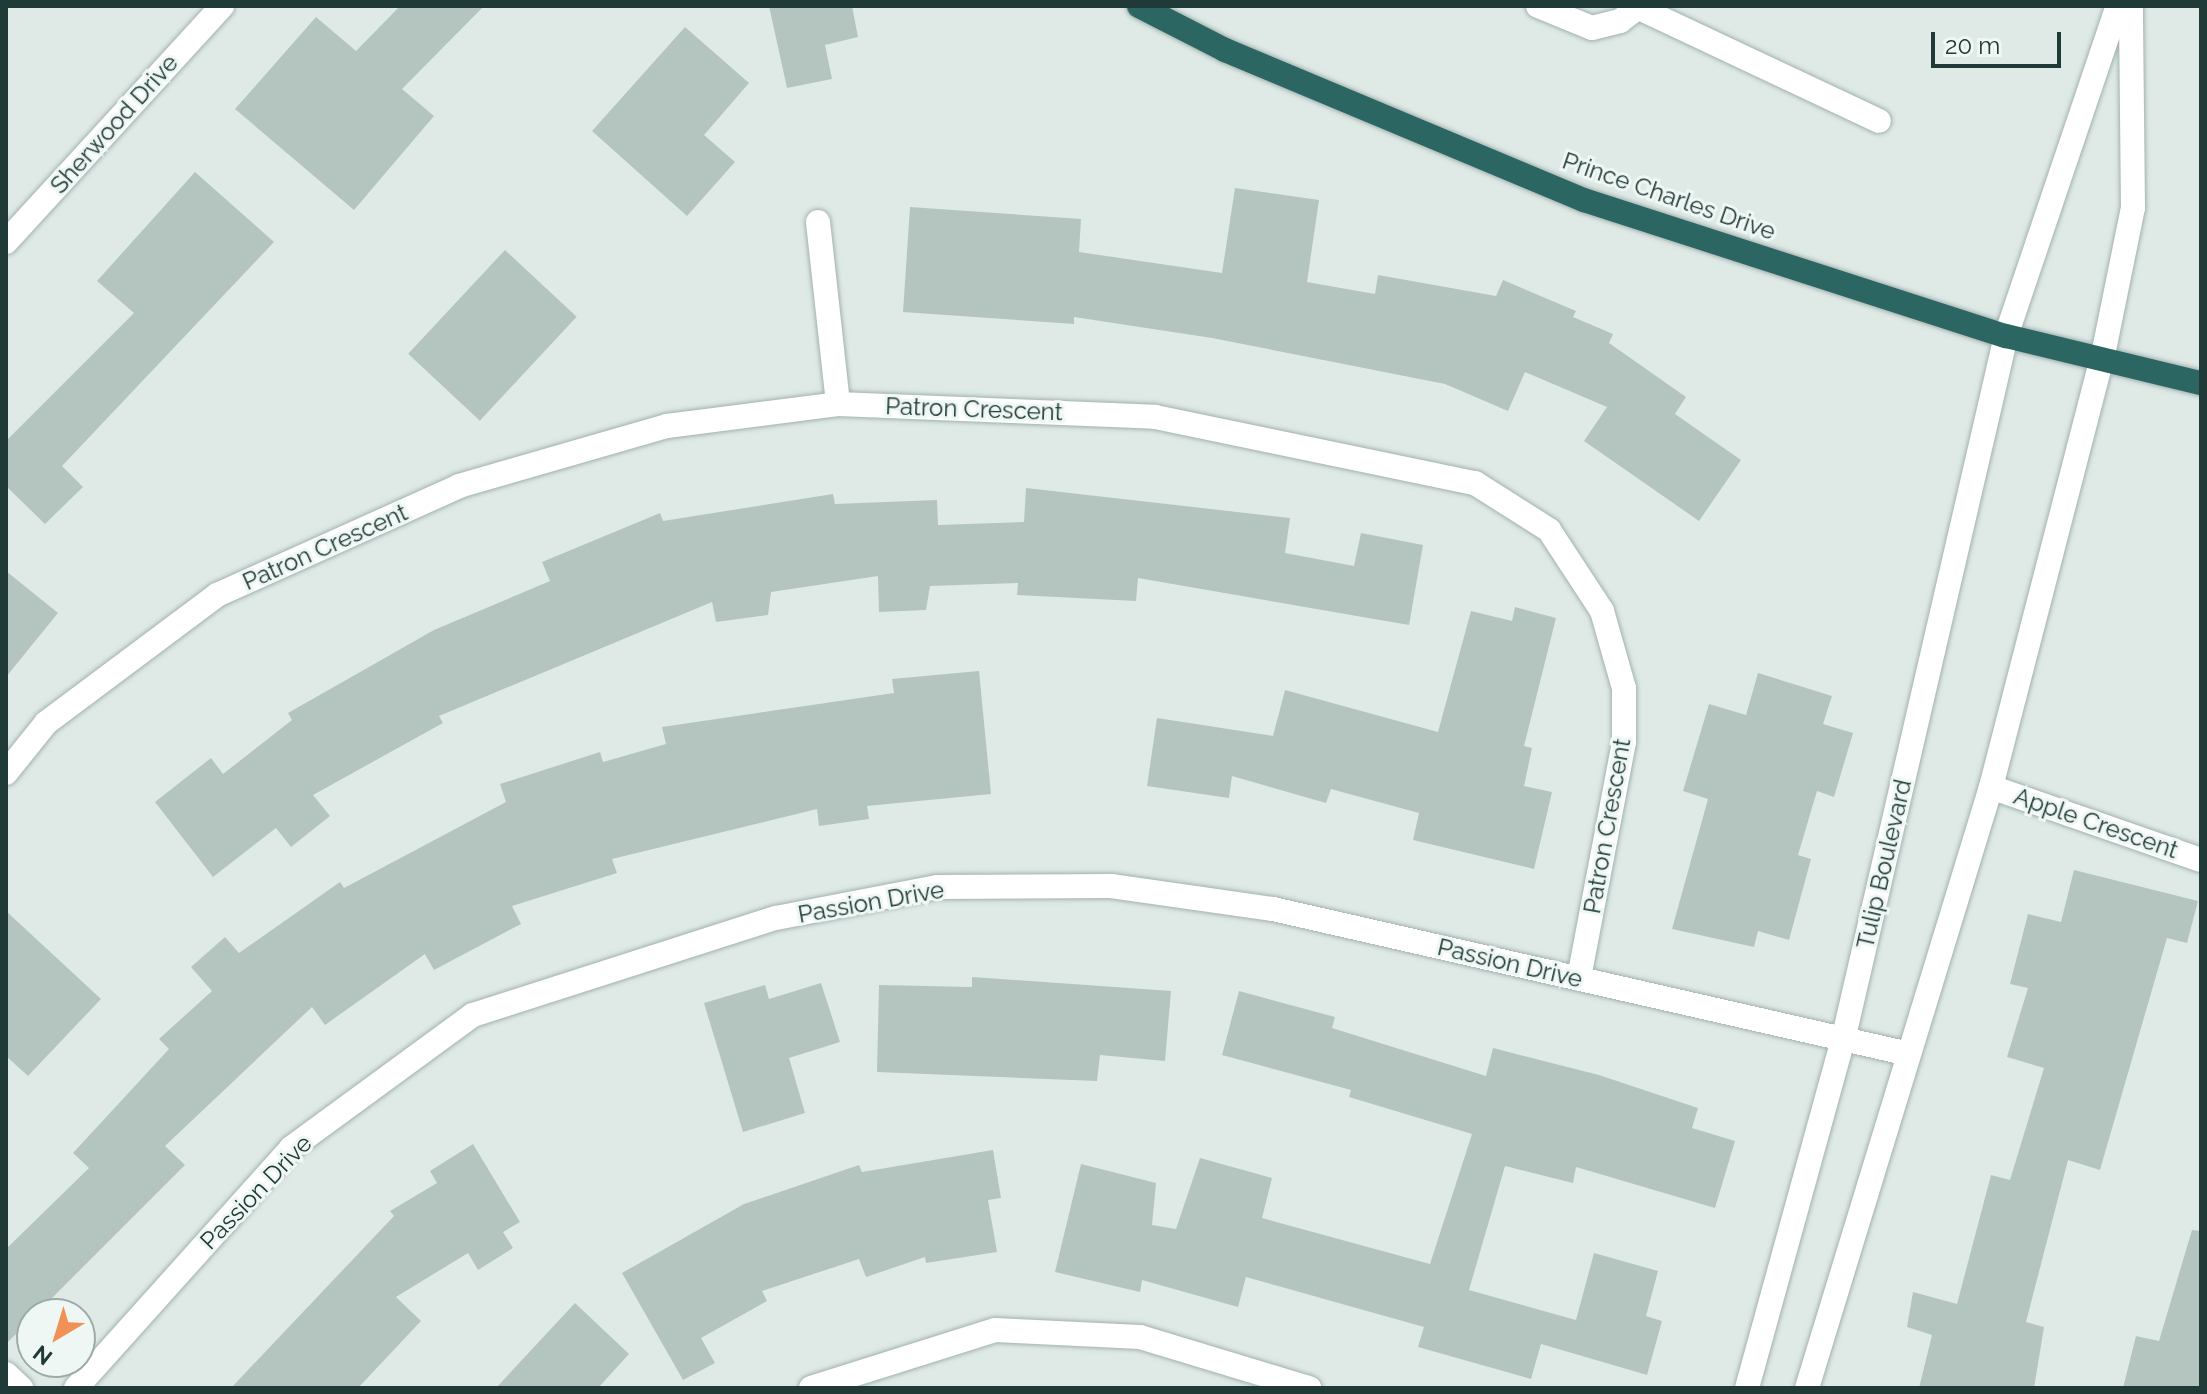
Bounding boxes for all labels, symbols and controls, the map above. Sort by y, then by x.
scale bar [1935,16,2065,66]
text: 20 m [1945,31,2000,60]
street label: Sherwood Drive [44,49,184,199]
street label: Prince Charles Drive [1559,146,1779,246]
street label: Patron Crescent [885,392,1063,426]
street label: Patron Crescent [238,498,412,596]
street label: Patron Crescent [1577,736,1637,916]
street label: Tulip Boulevard [1851,777,1917,951]
street label: Apple Crescent [2010,781,2182,865]
street label: Passion Drive [796,875,946,929]
street label: Passion Drive [1435,932,1585,994]
street label: Passion Drive [194,1129,318,1255]
north arrow [16,1298,96,1378]
text: N [28,1340,57,1371]

